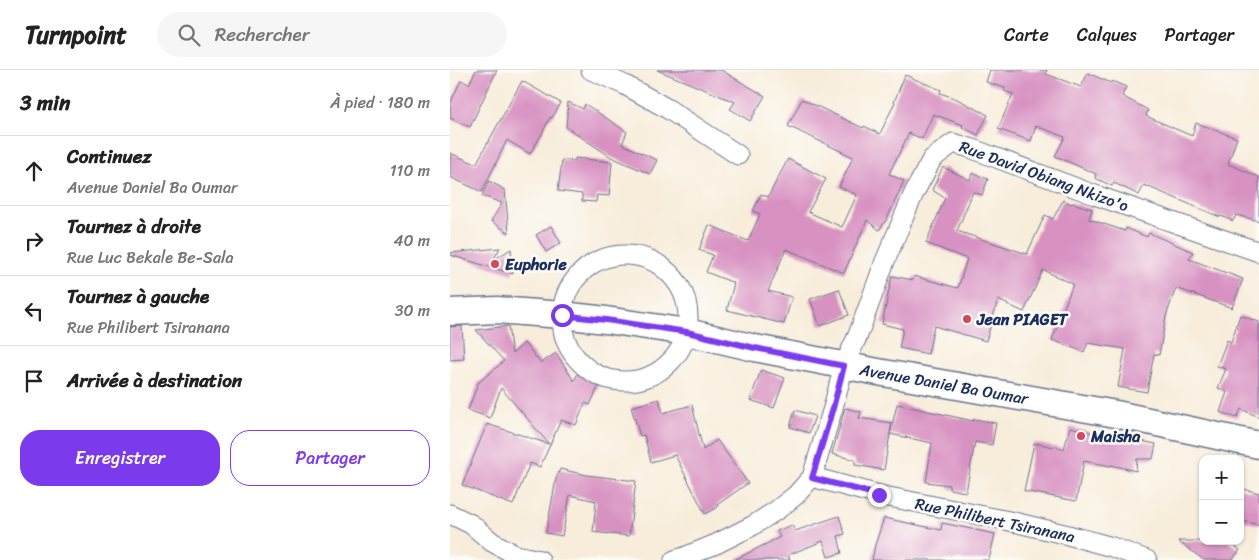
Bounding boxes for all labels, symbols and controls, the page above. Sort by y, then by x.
search box [157,12,507,57]
text: Turnpoint [25,14,127,56]
text: Rechercher [215,18,309,51]
text: Carte [1004,19,1049,51]
text: Calques [1077,19,1137,51]
text: Partager [1165,19,1234,51]
icon: search [175,21,203,49]
text: 3 min [20,84,70,122]
text: À pied · 180 m [330,88,430,117]
street label: Rue David Obiang Nkizo'o [955,132,1133,220]
text: Continuez [67,140,152,173]
text: 110 m [390,156,430,185]
icon: ahead [20,157,48,185]
text: Avenue Daniel Ba Oumar [67,173,237,202]
text: Tournez à droite [67,210,201,243]
text: 40 m [393,226,430,255]
icon: right [20,227,48,255]
text: Rue Luc Bekale Be-Sala [67,243,234,272]
place label: Euphorie [505,250,567,279]
marker: Euphorie [489,258,501,270]
text: Tournez à gauche [67,280,209,313]
text: 30 m [395,296,430,325]
icon: left [20,297,48,325]
route start [551,304,574,327]
place label: Jean PIAGET [976,305,1069,334]
text: Rue Philibert Tsiranana [67,313,230,342]
marker: Jean PIAGET [961,313,973,325]
street label: Avenue Daniel Ba Oumar [857,355,1032,413]
text: Arrivée à destination [67,364,242,397]
icon: arrive [20,367,48,395]
place label: Maisha [1090,422,1141,451]
button: Enregistrer [20,430,220,486]
button: Partager [230,430,430,486]
marker: Maisha [1075,430,1087,442]
map controls [1199,455,1244,545]
button: + [1199,455,1244,500]
route end [868,484,891,507]
street label: Rue Philibert Tsiranana [912,489,1078,551]
button: − [1199,500,1244,545]

